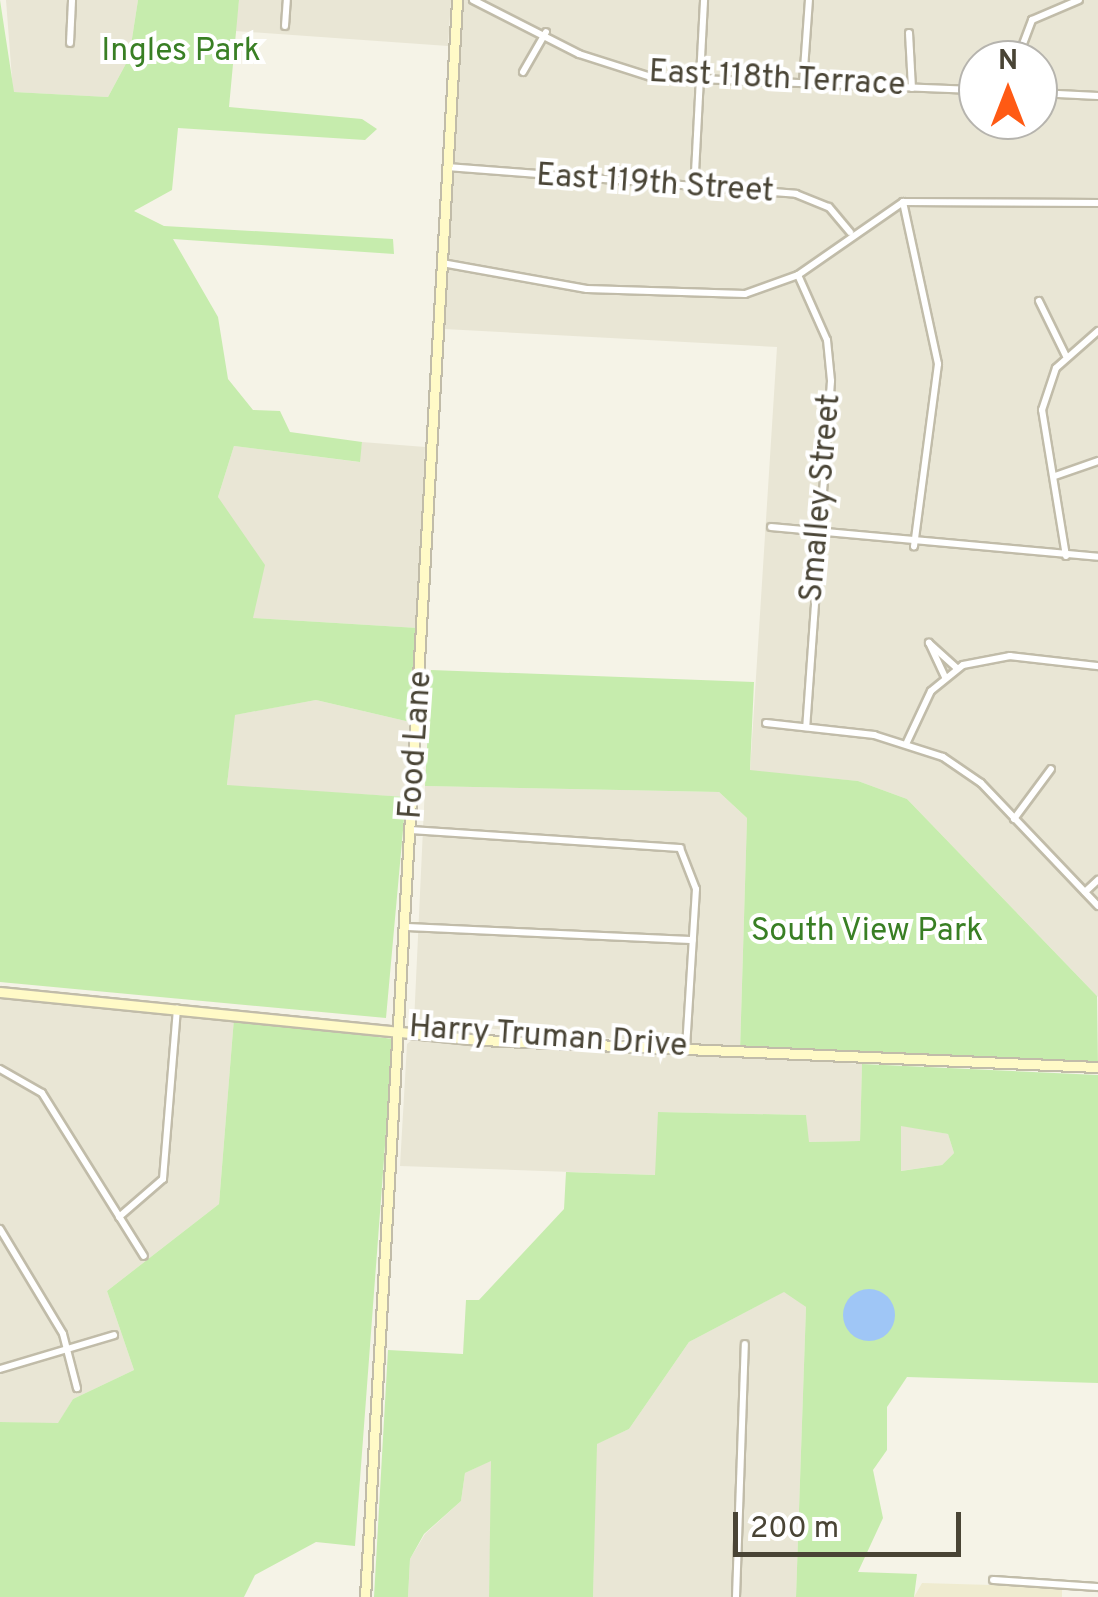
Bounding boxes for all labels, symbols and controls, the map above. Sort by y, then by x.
park label: Ingles Park [101,33,261,71]
north arrow [958,40,1058,140]
text: N [998,44,1018,80]
street label: East 118th Terrace [647,54,907,106]
street label: East 119th Street [535,158,775,212]
street label: Smalley Street [794,392,850,604]
street label: Food Lane [393,670,441,820]
park label: South View Park [750,913,984,951]
street label: Harry Truman Drive [407,1009,689,1067]
scale bar [738,1492,966,1554]
text: 200 m [750,1511,839,1548]

